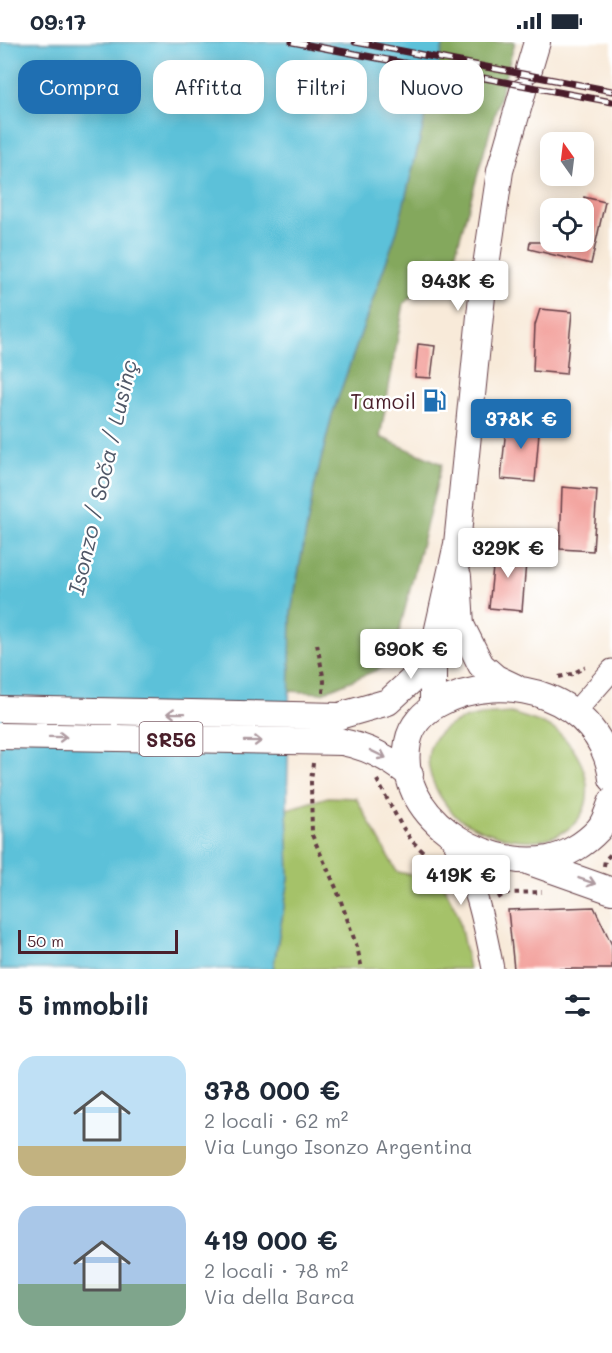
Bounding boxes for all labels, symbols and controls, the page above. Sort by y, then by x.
text: 09:17 [30,7,86,36]
chip: Compra [18,60,141,114]
chip: Affitta [153,60,264,114]
chip: Filtri [276,60,367,114]
chip: Nuovo [379,60,484,114]
north arrow [540,132,594,186]
map controls [540,132,594,252]
button: locate [540,198,594,252]
pin: 943K € [409,261,507,312]
text: 943K € [421,267,495,293]
water label: Isonzo / Soča / Lusinç [61,357,143,597]
place label: Tamoil [350,387,416,414]
fuel station icon: Tamoil [421,387,447,413]
pin: 378K € [472,399,570,450]
text: 378K € [485,405,557,431]
pin: 329K € [459,528,557,579]
text: 329K € [472,534,544,560]
pin: 690K € [362,629,460,680]
text: 690K € [374,635,448,661]
one-way arrow [167,707,187,718]
road number: SR56 [140,722,202,756]
one-way arrow [48,731,68,743]
one-way arrow [243,735,263,746]
one-way arrow [368,749,386,761]
pin: 419K € [412,855,510,906]
text: 419K € [426,861,496,887]
one-way arrow [577,876,596,887]
scale bar [18,927,178,954]
text: 50 m [27,930,64,951]
text: 5 immobili [18,988,150,1022]
icon: filters [561,989,594,1022]
text: 378 000 € [204,1073,340,1107]
icon: home [66,1080,138,1152]
text: 2 locali · 62 m² [204,1107,348,1133]
text: Via Lungo Isonzo Argentina [204,1133,472,1159]
text: 419 000 € [204,1223,338,1257]
icon: home [66,1230,138,1302]
text: 2 locali · 78 m² [204,1257,348,1283]
text: Via della Barca [204,1283,355,1309]

